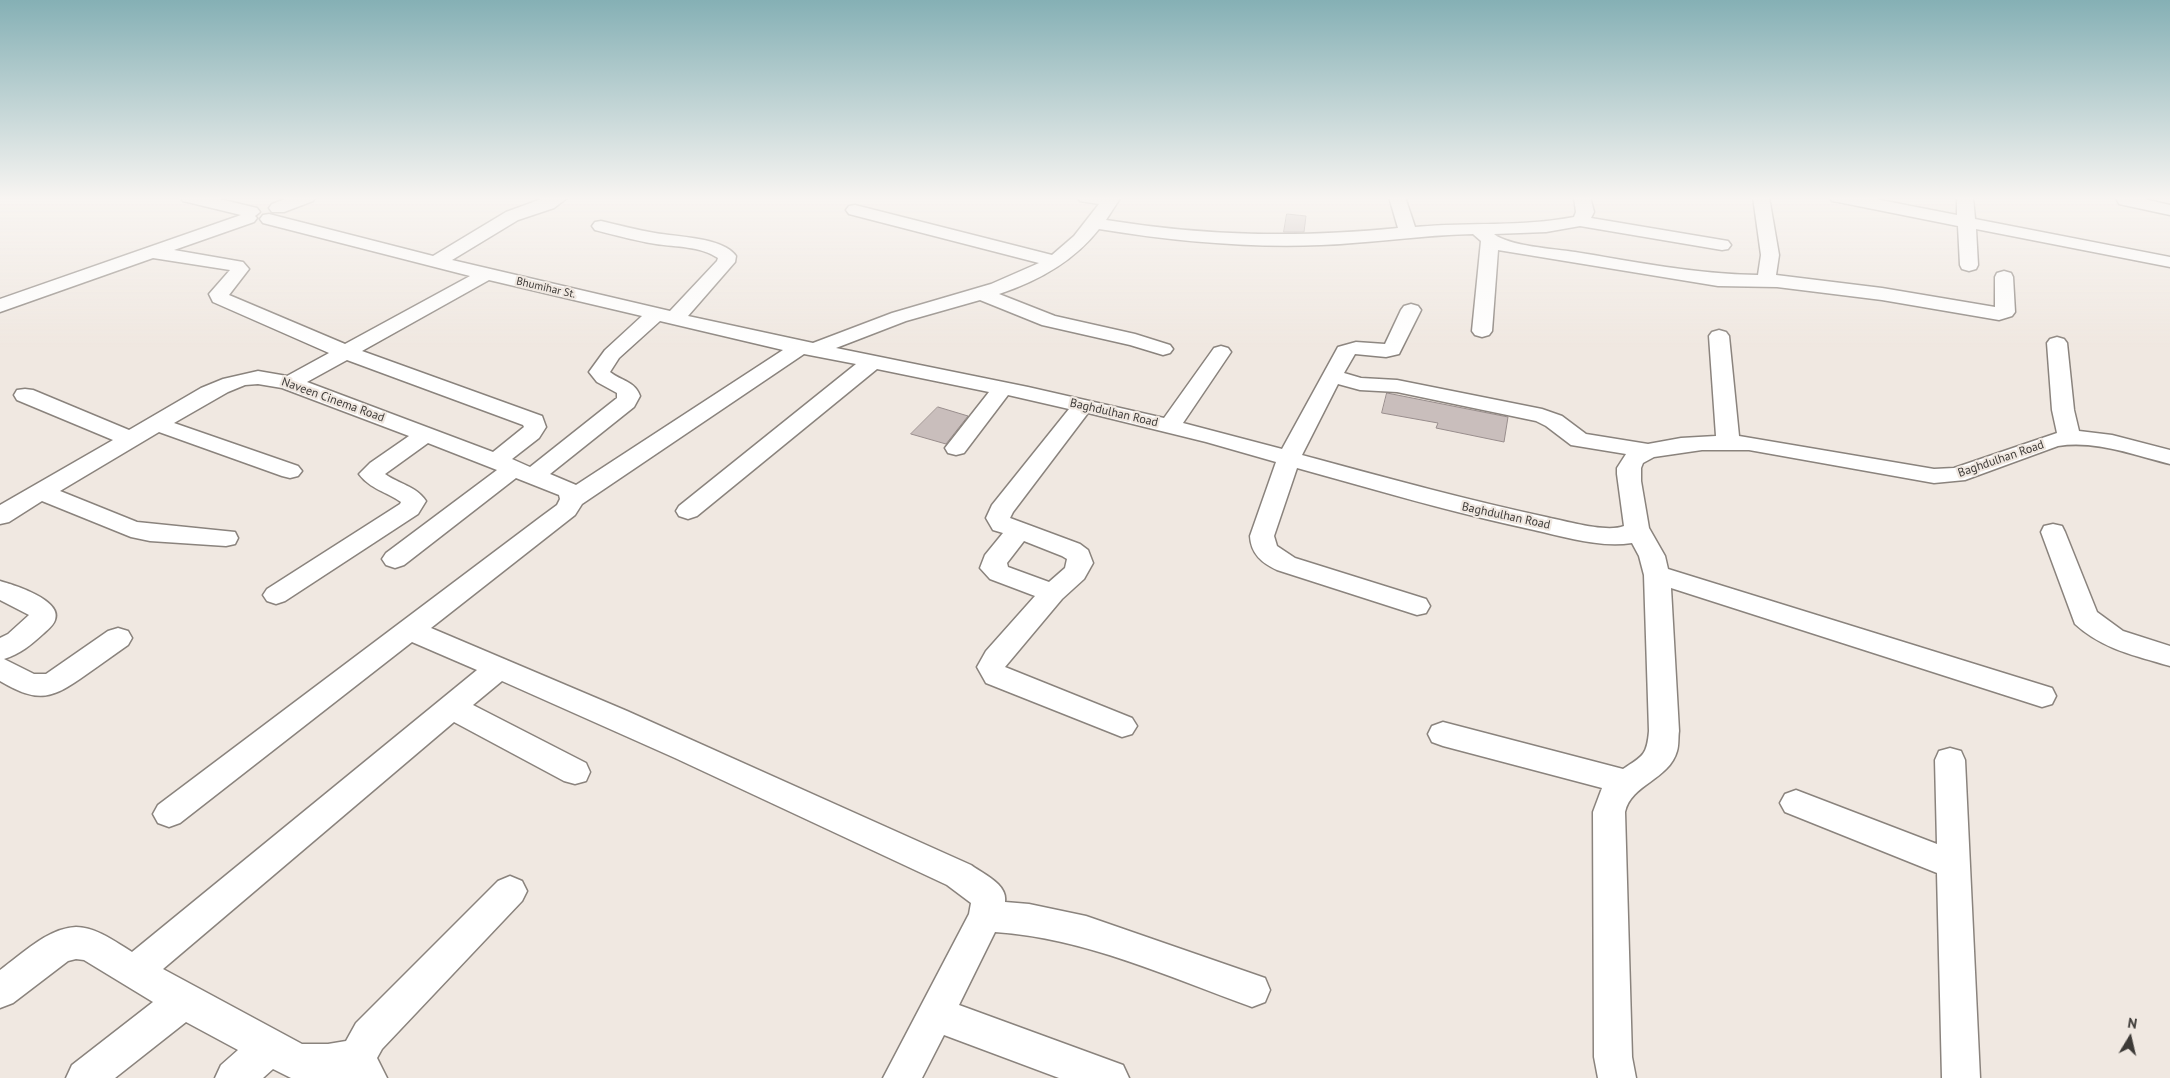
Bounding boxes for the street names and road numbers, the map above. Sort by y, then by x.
street label: Bhumihar St. [515,275,577,301]
street label: Naveen Cinema Road [280,375,386,425]
street label: Baghdulhan Road [1068,396,1160,430]
street label: Baghdulhan Road [1956,438,2046,480]
street label: Baghdulhan Road [1460,500,1552,532]

